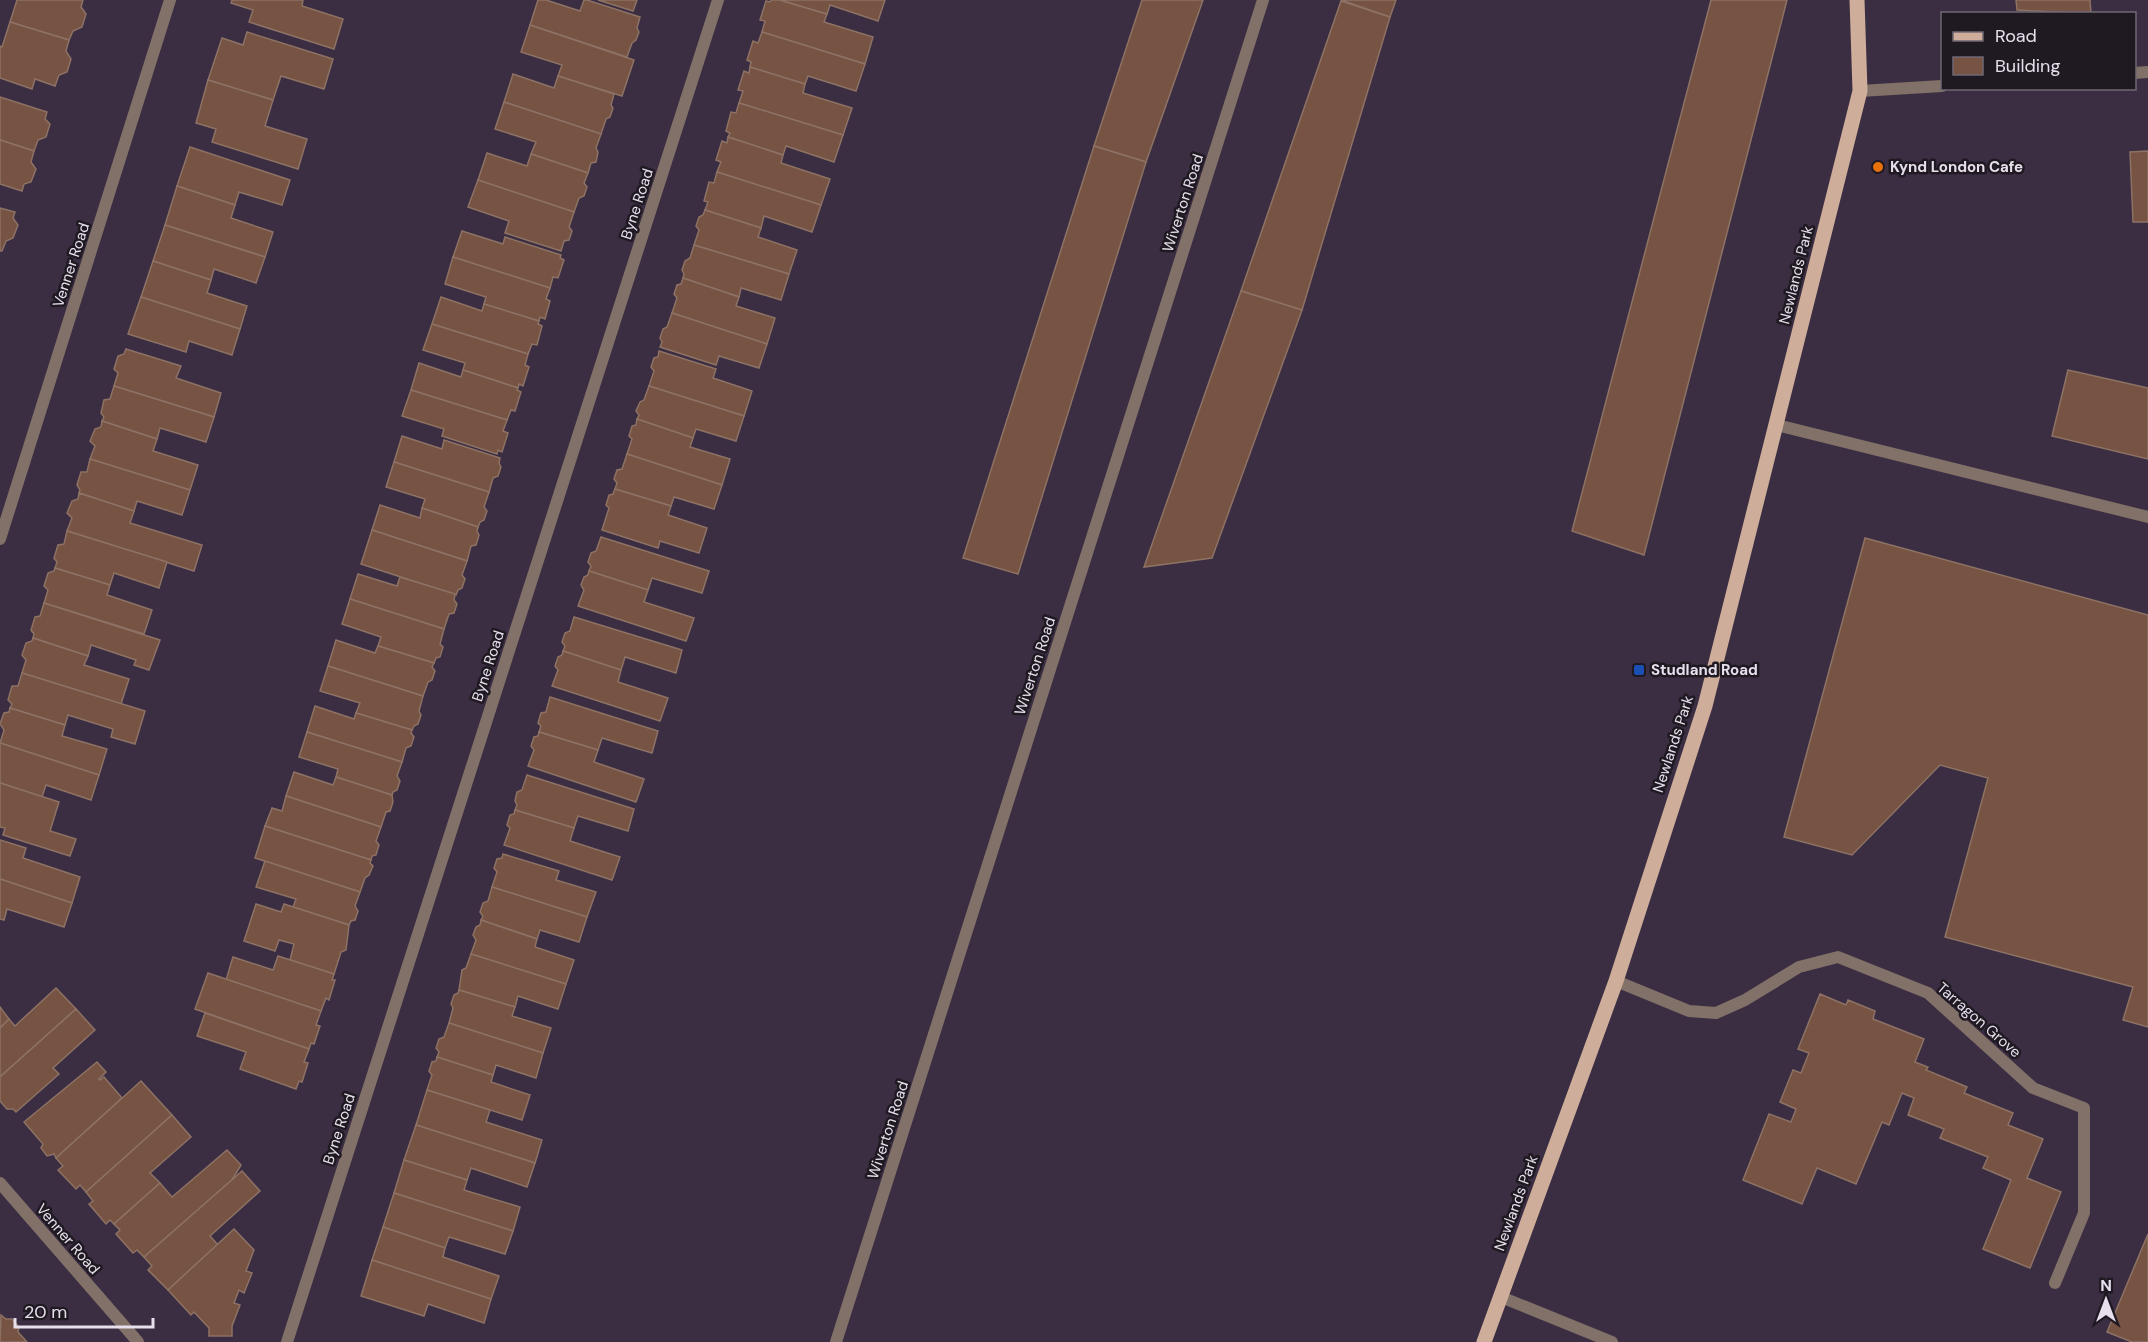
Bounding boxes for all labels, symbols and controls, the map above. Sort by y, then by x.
legend [1941,12,2136,90]
text: Road [1995,24,2037,48]
text: Building [1995,54,2060,78]
street label: Wiverton Road [1158,151,1208,255]
place label: Kynd London Cafe [1890,157,2023,177]
marker: Kynd London Cafe [1871,160,1885,174]
street label: Byne Road [616,166,658,242]
street label: Venner Road [48,220,94,310]
street label: Newlands Park [1774,223,1818,326]
street label: Wiverton Road [1010,614,1060,718]
street label: Byne Road [467,628,509,704]
place label: Studland Road [1651,660,1758,680]
marker: Studland Road [1632,663,1646,677]
street label: Newlands Park [1648,693,1698,795]
street label: Tarragon Grove [1933,978,2025,1062]
street label: Wiverton Road [863,1078,913,1182]
street label: Byne Road [318,1091,360,1167]
street label: Newlands Park [1489,1152,1543,1254]
street label: Venner Road [32,1199,104,1279]
north arrow [2076,1270,2136,1330]
text: N [2100,1275,2112,1296]
scale bar [15,1291,153,1329]
text: 20 m [24,1300,67,1324]

